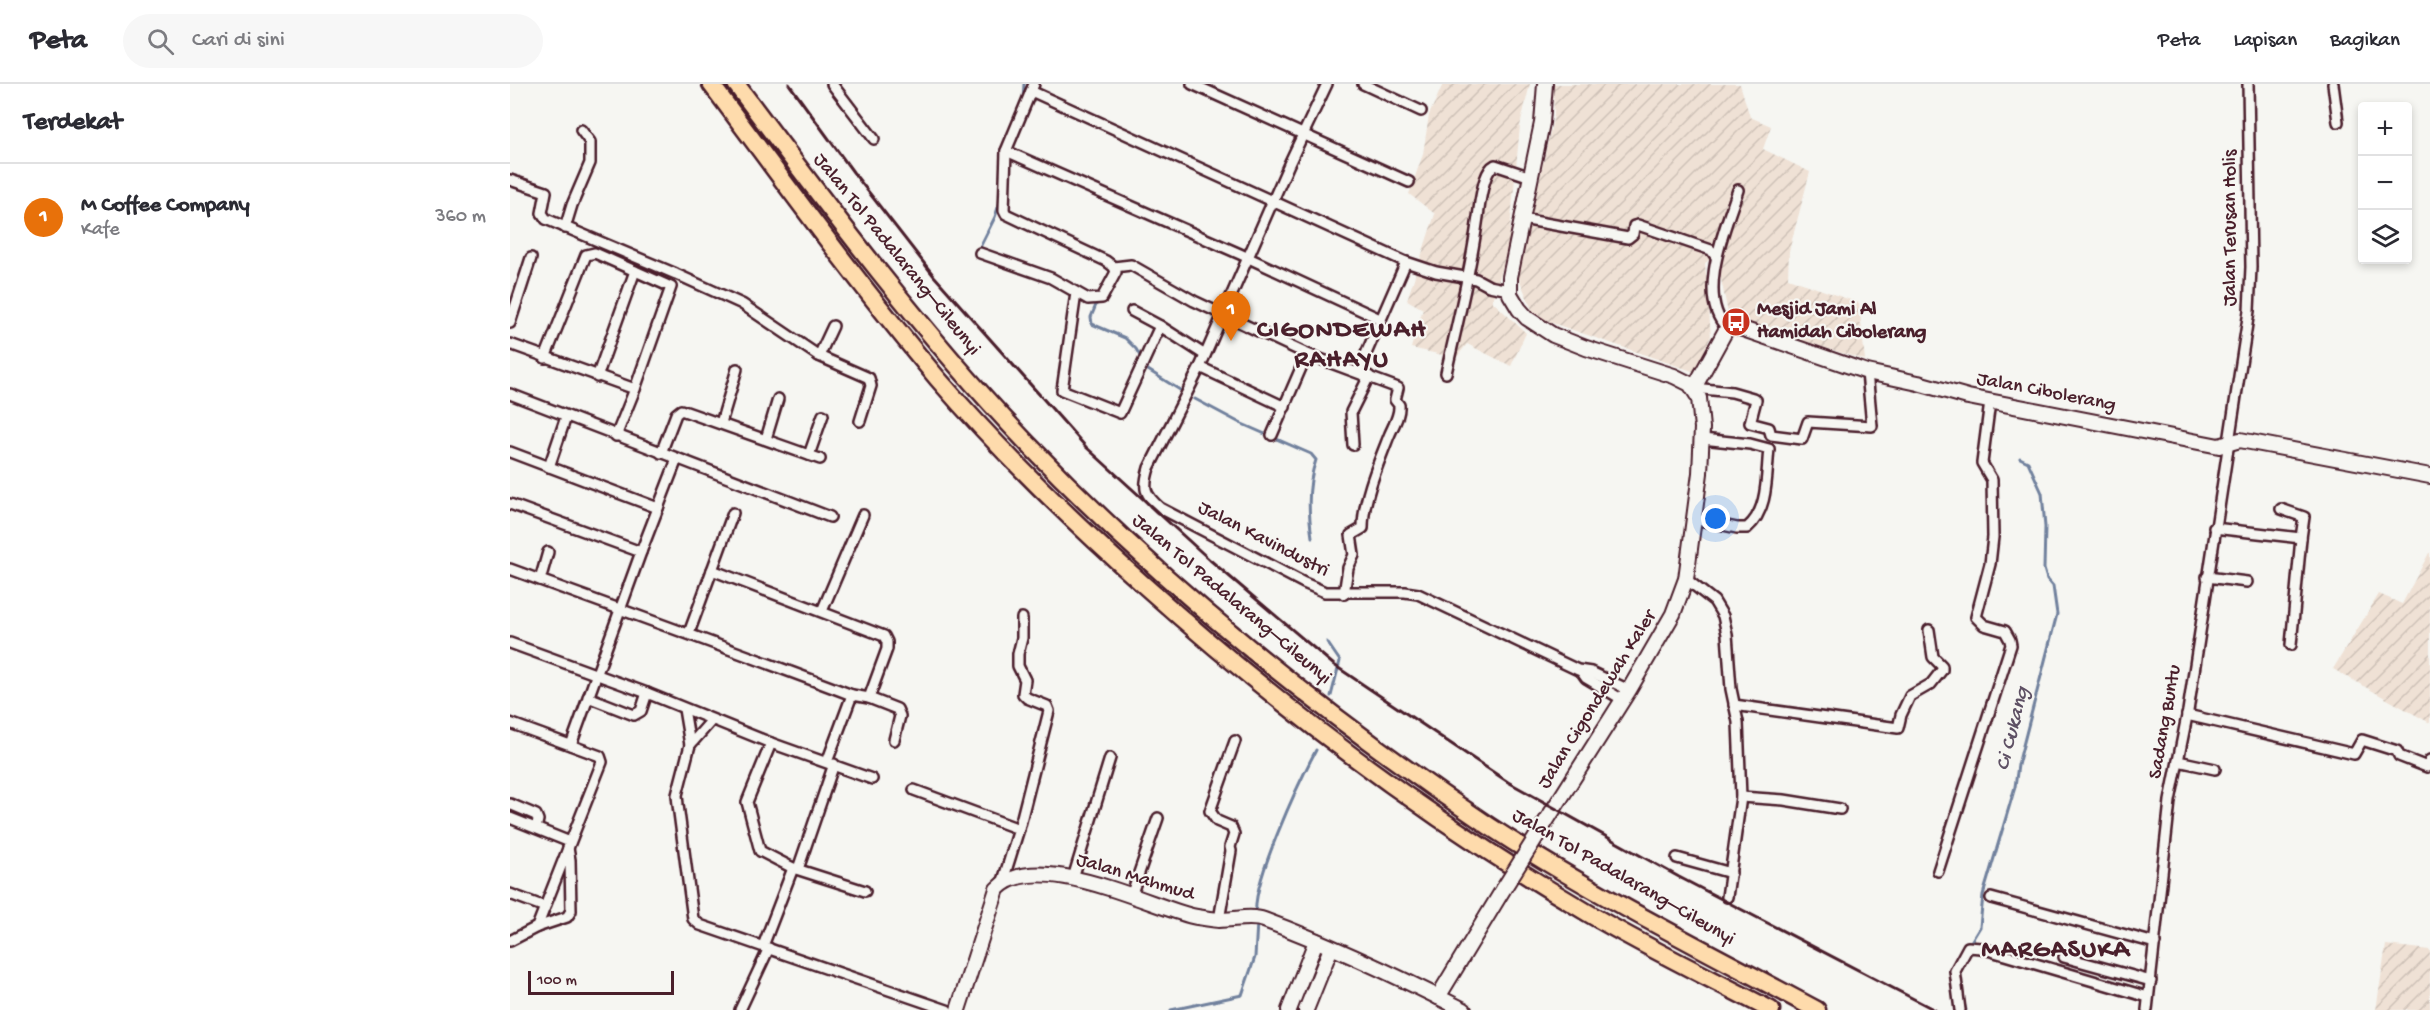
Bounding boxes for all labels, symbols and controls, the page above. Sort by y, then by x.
search box [123,14,543,68]
text: Peta [30,25,87,58]
icon: search [144,25,177,58]
text: Cari di sini [192,28,285,54]
text: Peta [2158,29,2201,54]
text: Lapisan [2234,29,2297,54]
text: Bagikan [2330,29,2400,54]
map controls [2358,102,2412,264]
button: + [2358,102,2412,156]
text: Terdekat [24,108,122,139]
street label: Jalan Tol Padalarang–Cileunyi [807,149,985,361]
street label: Jalan Terusan Holis [2220,149,2243,306]
button: − [2358,156,2412,210]
text: M Coffee Company [81,193,250,219]
text: 1 [39,206,48,229]
text: 360 m [435,206,486,229]
button: layers [2358,210,2412,264]
text: Kafe [81,219,120,242]
pin: 1 [1212,292,1250,341]
place label: Mesjid Jami Al Hamidah Cibolerang [1757,299,1926,345]
bus stop icon: Mesjid Jami Al Hamidah Cibolerang [1720,306,1752,338]
district label: CIGONDEWAH RAHAYU [1257,316,1427,377]
street label: Jalan Cibolerang [1974,368,2118,418]
street label: Jalan Kavindustri [1194,497,1332,583]
your location [1701,504,1730,533]
street label: Jalan Tol Padalarang–Cileunyi [1127,510,1335,690]
street label: Jalan Cigondewah Kaler [1534,605,1663,793]
street label: Sadang Buntu [2145,663,2187,781]
water label: Ci Cukang [1992,683,2037,773]
street label: Jalan Tol Padalarang–Cileunyi [1508,805,1738,951]
street label: Jalan Mahmud [1073,849,1199,908]
district label: MARGASUKA [1982,936,2131,967]
scale bar [528,968,674,996]
text: 100 m [537,972,577,991]

